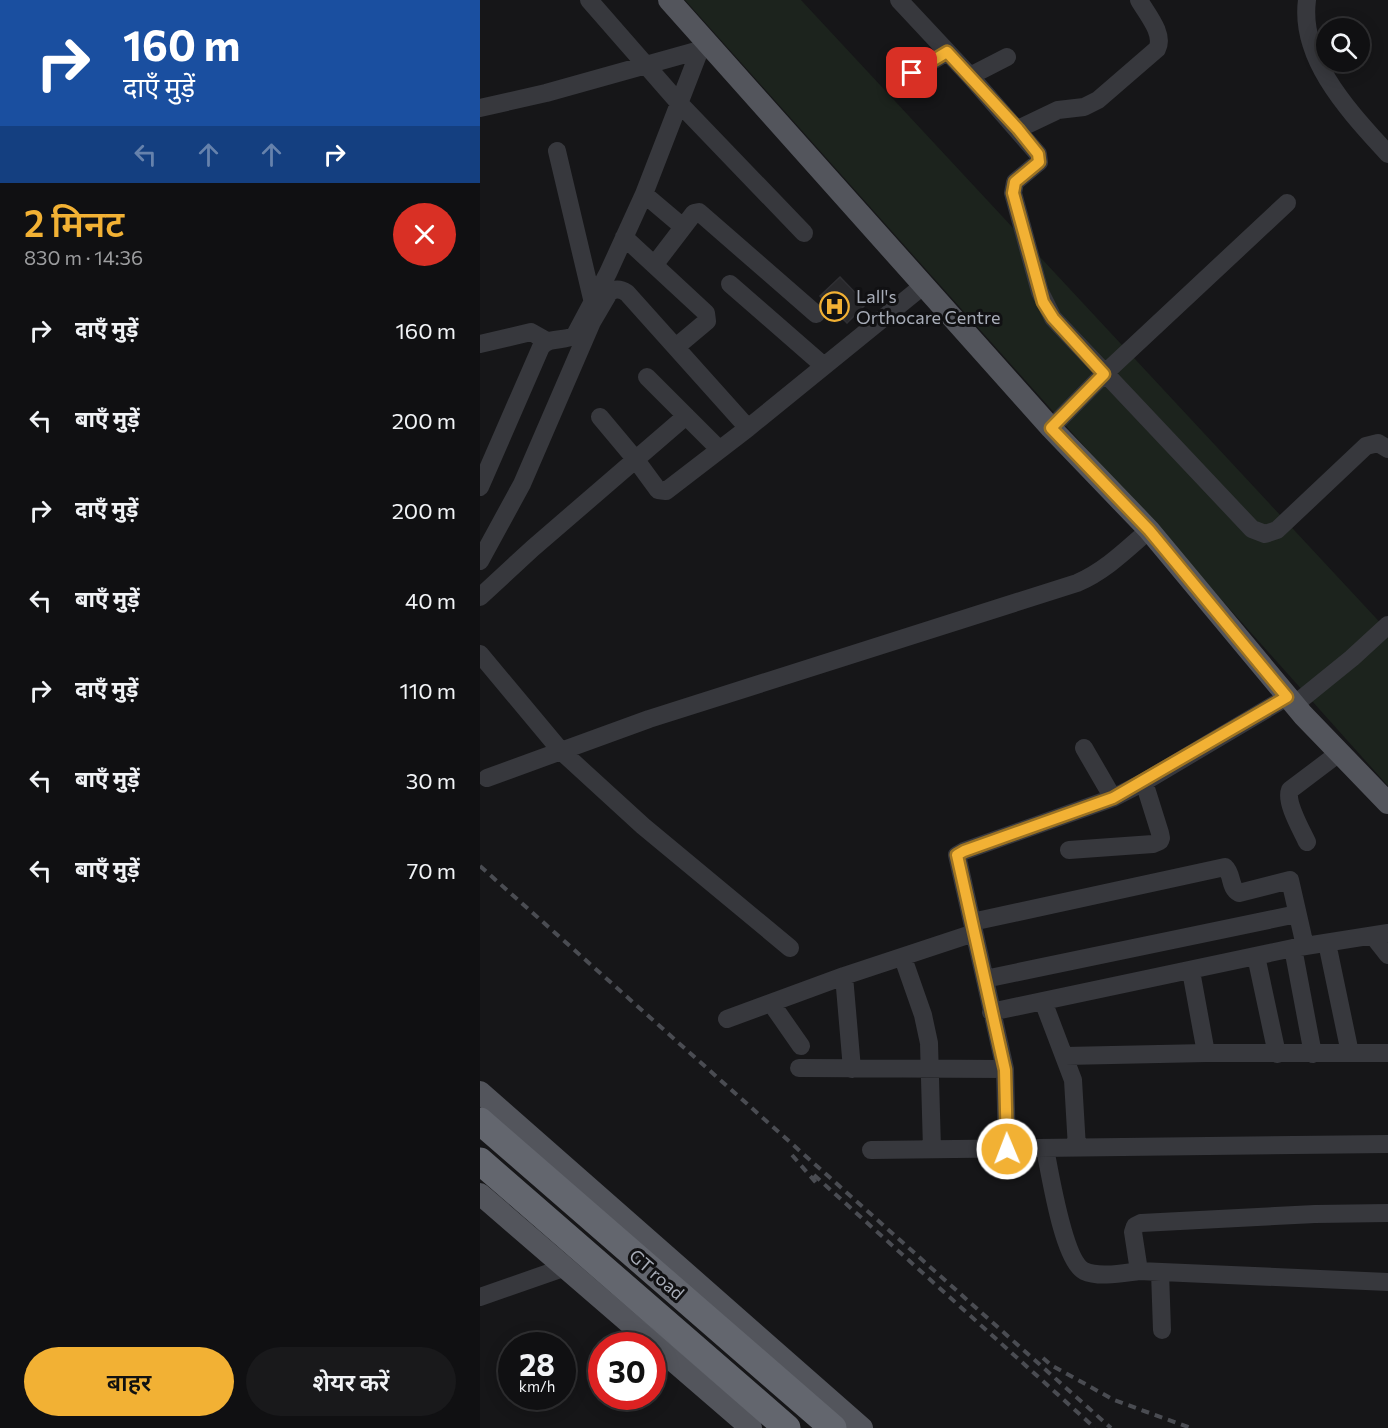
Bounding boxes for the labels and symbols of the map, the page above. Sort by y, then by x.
pin [886,47,937,98]
place label: Lall's Orthocare Centre [856,285,1000,328]
hospital icon: Lall's Orthocare Centre [819,290,851,322]
position arrow [975,1117,1039,1181]
street label: GT road [625,1244,689,1304]
speed limit sign: 30 [588,1332,666,1410]

